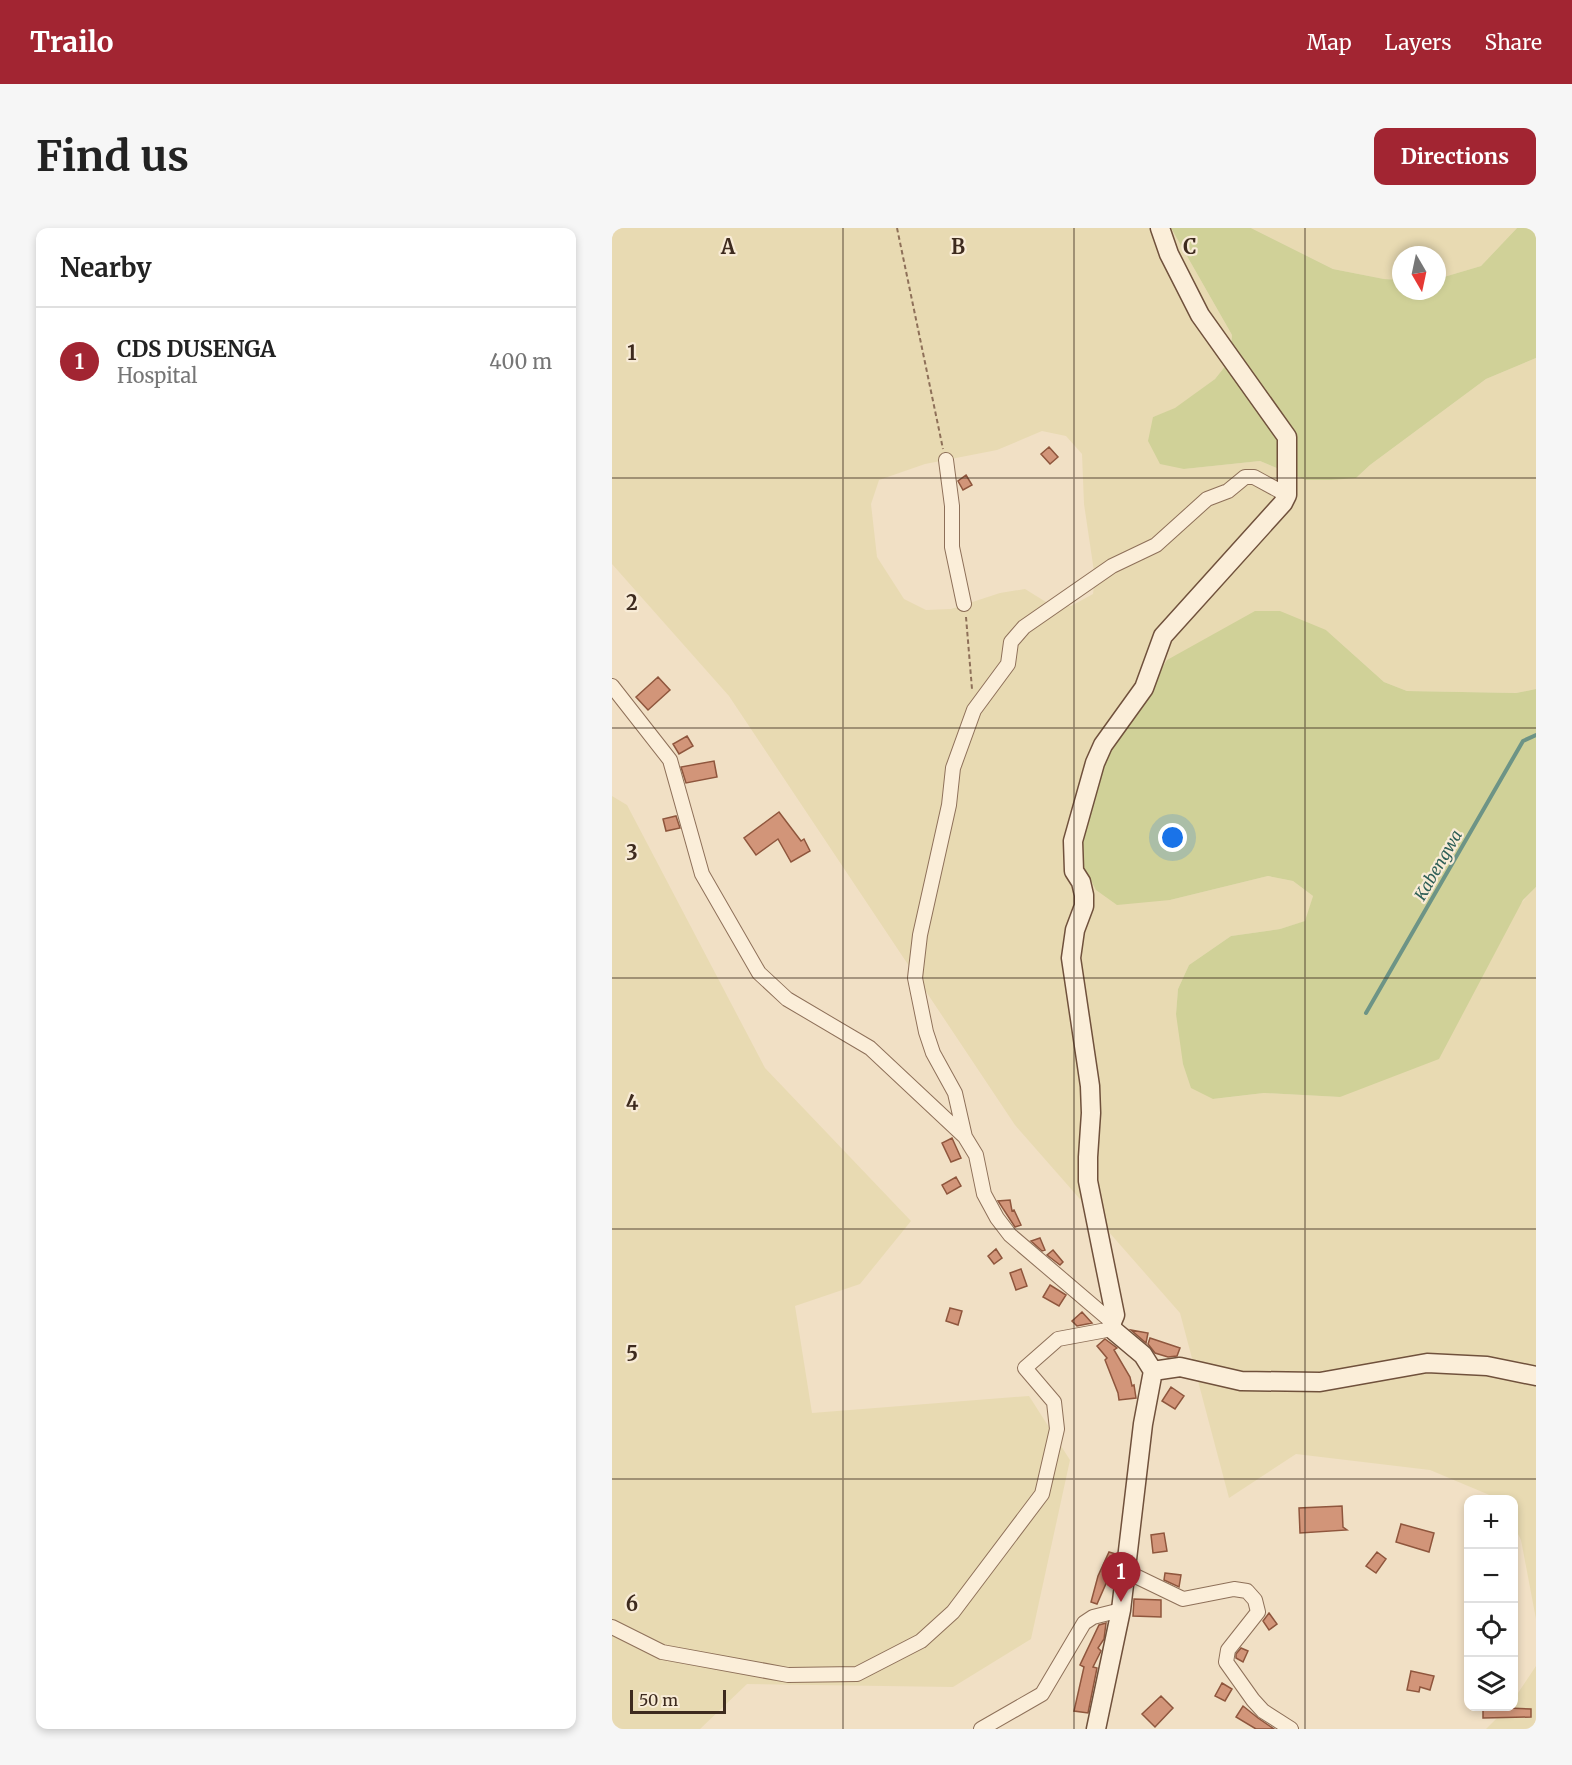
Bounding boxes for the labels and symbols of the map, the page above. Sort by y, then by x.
text: A [720,234,736,259]
text: B [951,234,965,259]
text: C [1183,234,1197,259]
north arrow [1392,246,1446,300]
text: 1 [627,340,637,365]
text: 2 [626,590,638,615]
your location [1158,823,1187,852]
water label: Kabengwa [1409,826,1466,905]
text: 3 [626,840,638,865]
text: 4 [626,1090,639,1115]
text: 5 [626,1341,638,1366]
pin: 1 [1102,1552,1140,1602]
text: 6 [626,1591,638,1616]
scale bar [630,1687,726,1714]

